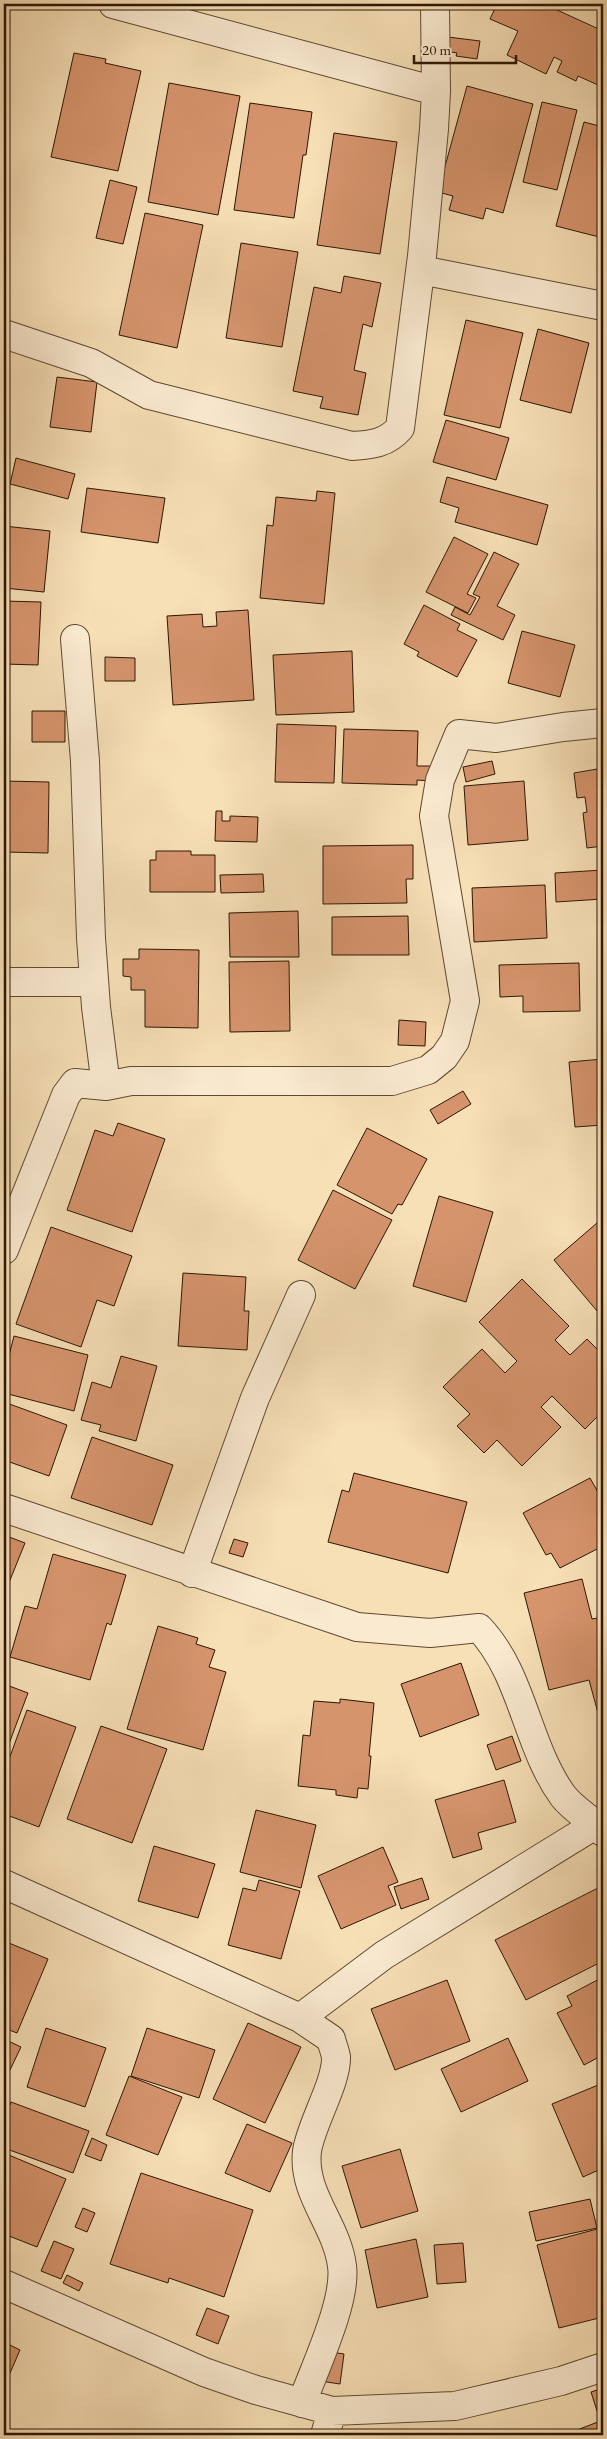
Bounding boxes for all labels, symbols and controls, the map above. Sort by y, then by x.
scale bar [414,32,517,64]
text: 20 m [422,40,451,59]

